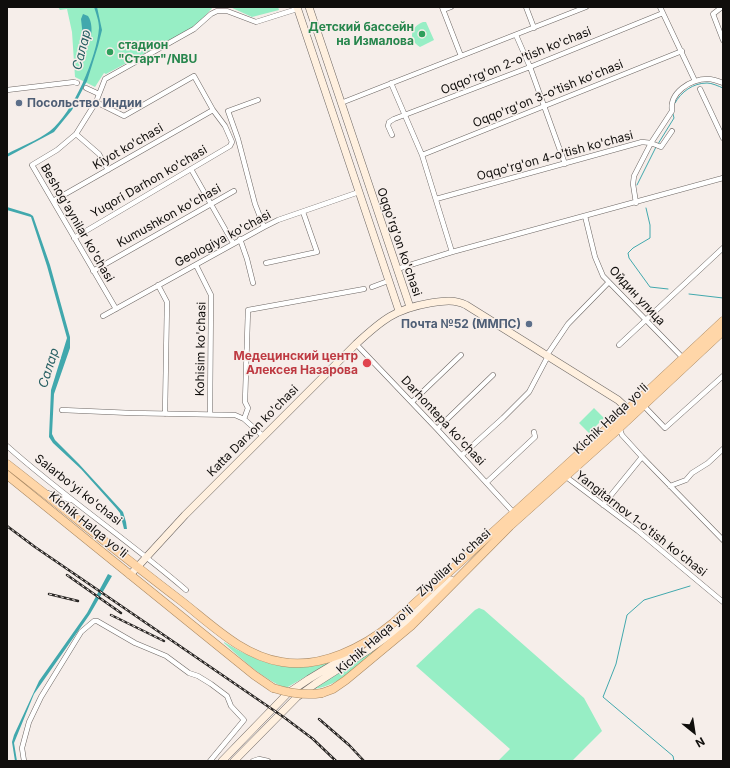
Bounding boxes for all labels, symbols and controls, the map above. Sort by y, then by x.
place label: Детский бассейн на Измалова [308,20,414,48]
street label: Oqqo'rg'on 2-o'tish ko'chasi [439,24,593,98]
water label: Салар [69,28,95,72]
marker: Детский бассейн на Измалова [417,29,427,39]
place label: стадион "Старт"/NBU [118,38,197,66]
marker: стадион "Старт"/NBU [105,47,115,57]
street label: Oqqo'rg'on 3-o'tish ko'chasi [471,57,625,131]
place label: Посольство Индии [27,96,142,110]
marker: Посольство Индии [14,98,24,108]
street label: Kiyot ko'chasi [90,121,166,173]
street label: Oqqo'rg'on 4-o'tish ko'chasi [475,128,635,184]
street label: Yuqori Darhon ko'chasi [88,143,210,221]
street label: Beshog'aynilar ko'chasi [37,161,117,285]
street label: Kumushkon ko'chasi [115,181,223,251]
street label: Oqqo'rg'on ko'chasi [374,186,424,298]
street label: Geologiya ko'chasi [172,208,274,270]
street label: Ойдин улица [606,263,668,329]
street label: Kohisim ko'chasi [193,302,209,396]
place label: Почта №52 (ММПС) [401,317,521,331]
marker: Почта №52 (ММПС) [524,319,534,329]
water label: Салар [35,346,63,390]
place label: Медецинский центр Алексея Назарова [234,349,358,377]
marker: Медецинский центр Алексея Назарова [361,357,373,369]
street label: Darhontepa ko'chasi [398,373,488,469]
street label: Kichik Halqa yo'li [571,381,651,457]
street label: Katta Darxon ko'chasi [204,382,302,480]
street label: Salarbo'yi ko'chasi [32,452,124,528]
street label: Yangitarnov 1-o'tish ko'chasi [573,468,709,580]
street label: Kichik Halqa yo'li [46,489,130,561]
street label: Ziyolilar ko'chasi [414,526,494,600]
street label: Kichik Halqa yo'li [334,603,416,677]
north arrow [674,712,714,752]
text: N [693,734,707,751]

